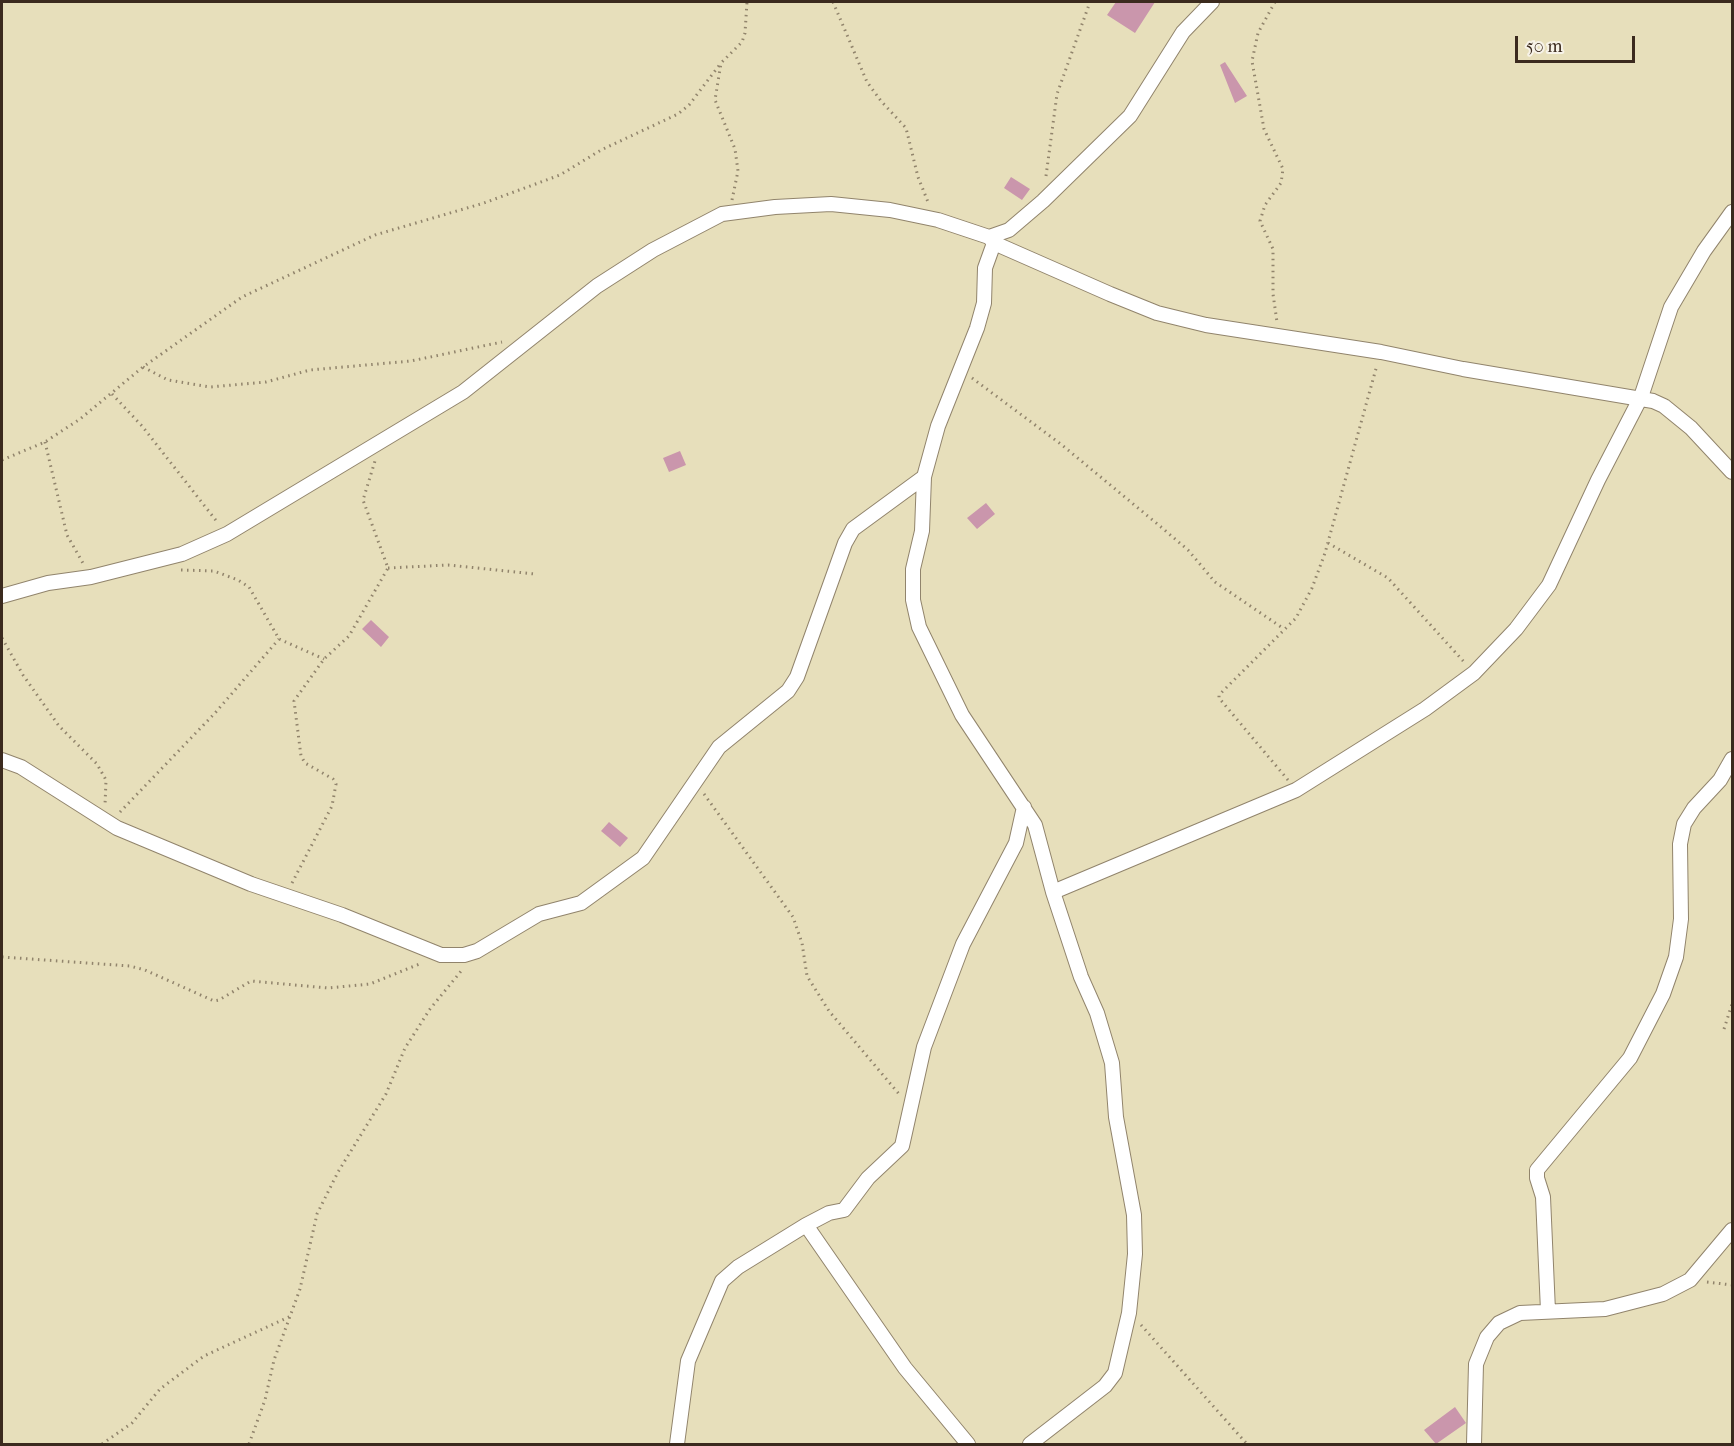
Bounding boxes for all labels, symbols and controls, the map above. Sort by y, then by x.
scale bar [1518,24,1638,62]
text: 50 m [1526,36,1562,57]

